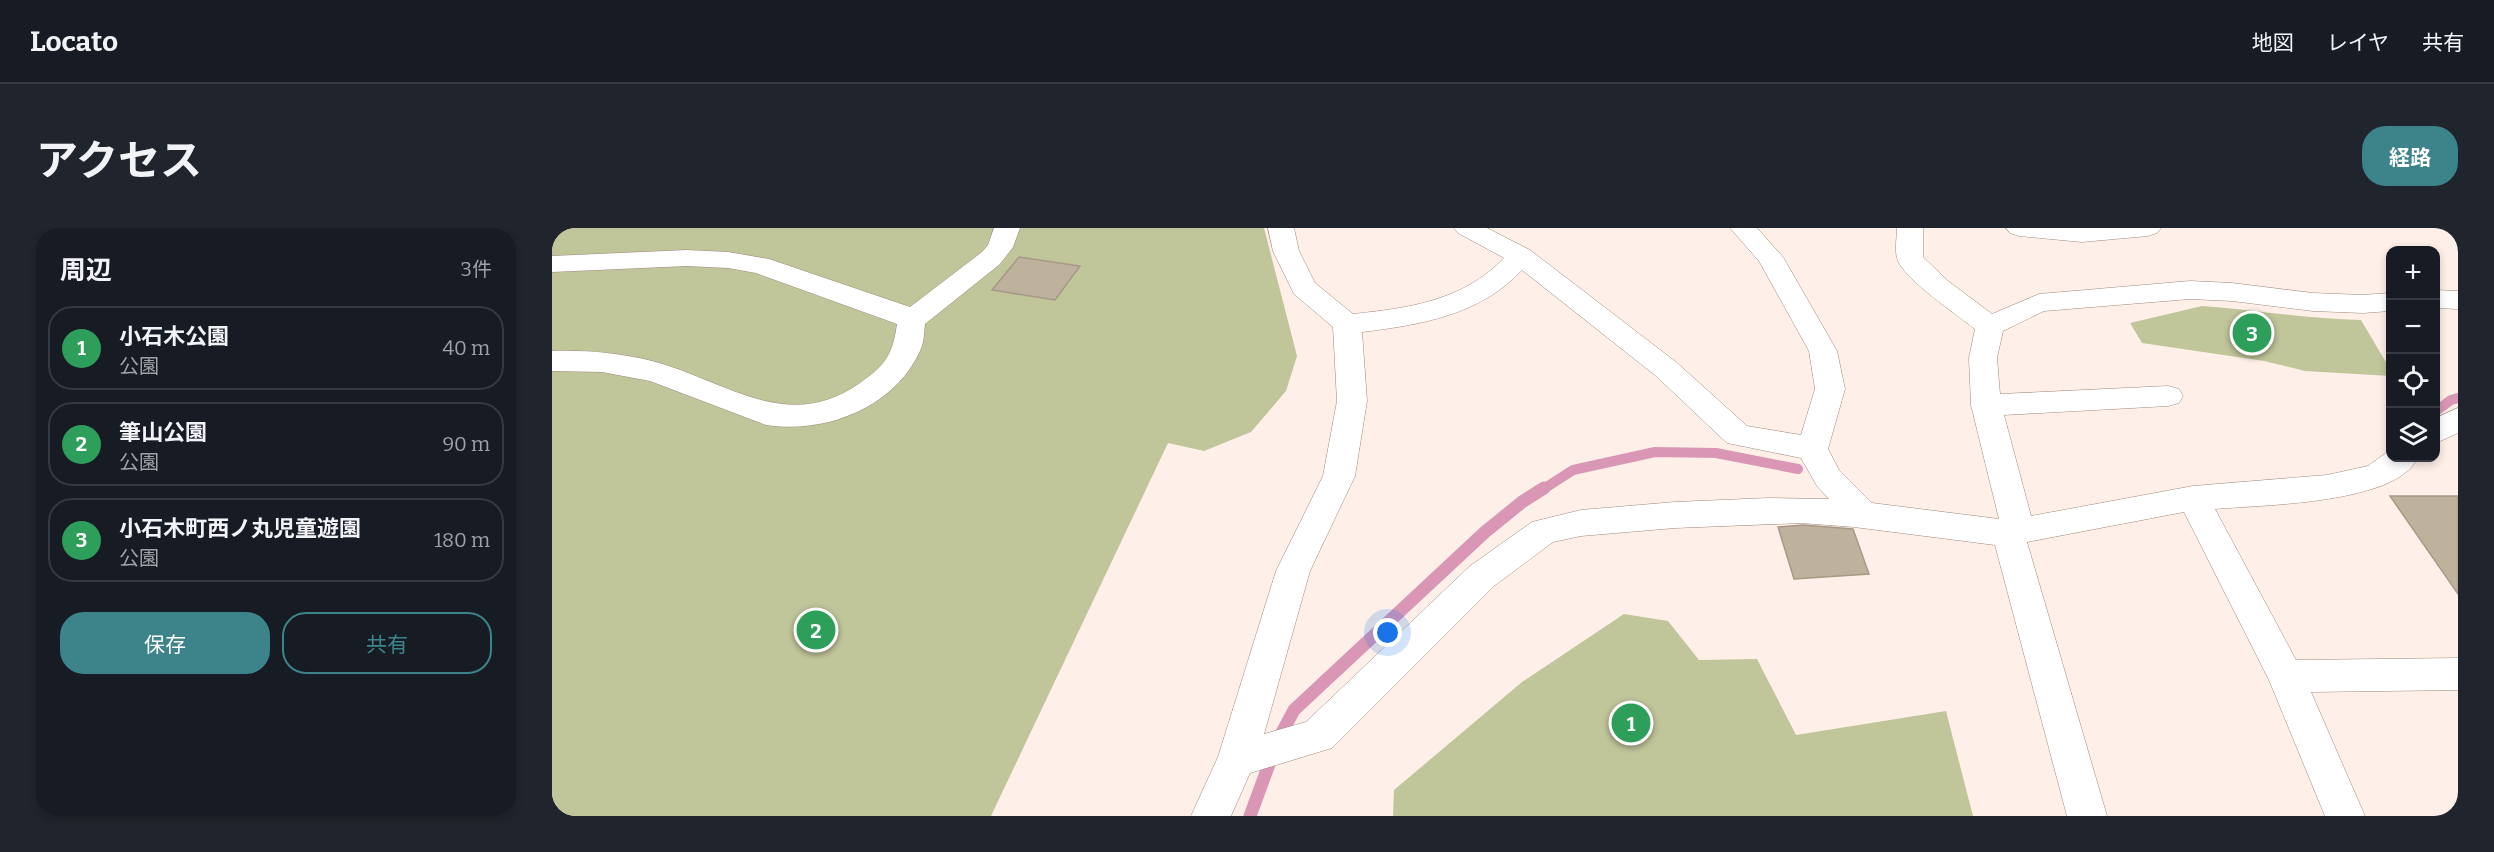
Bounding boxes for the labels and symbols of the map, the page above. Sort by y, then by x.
pin: 3 [2232,310,2272,356]
pin: 2 [796,608,836,652]
your location [1373,618,1402,647]
pin: 1 [1612,700,1650,746]

